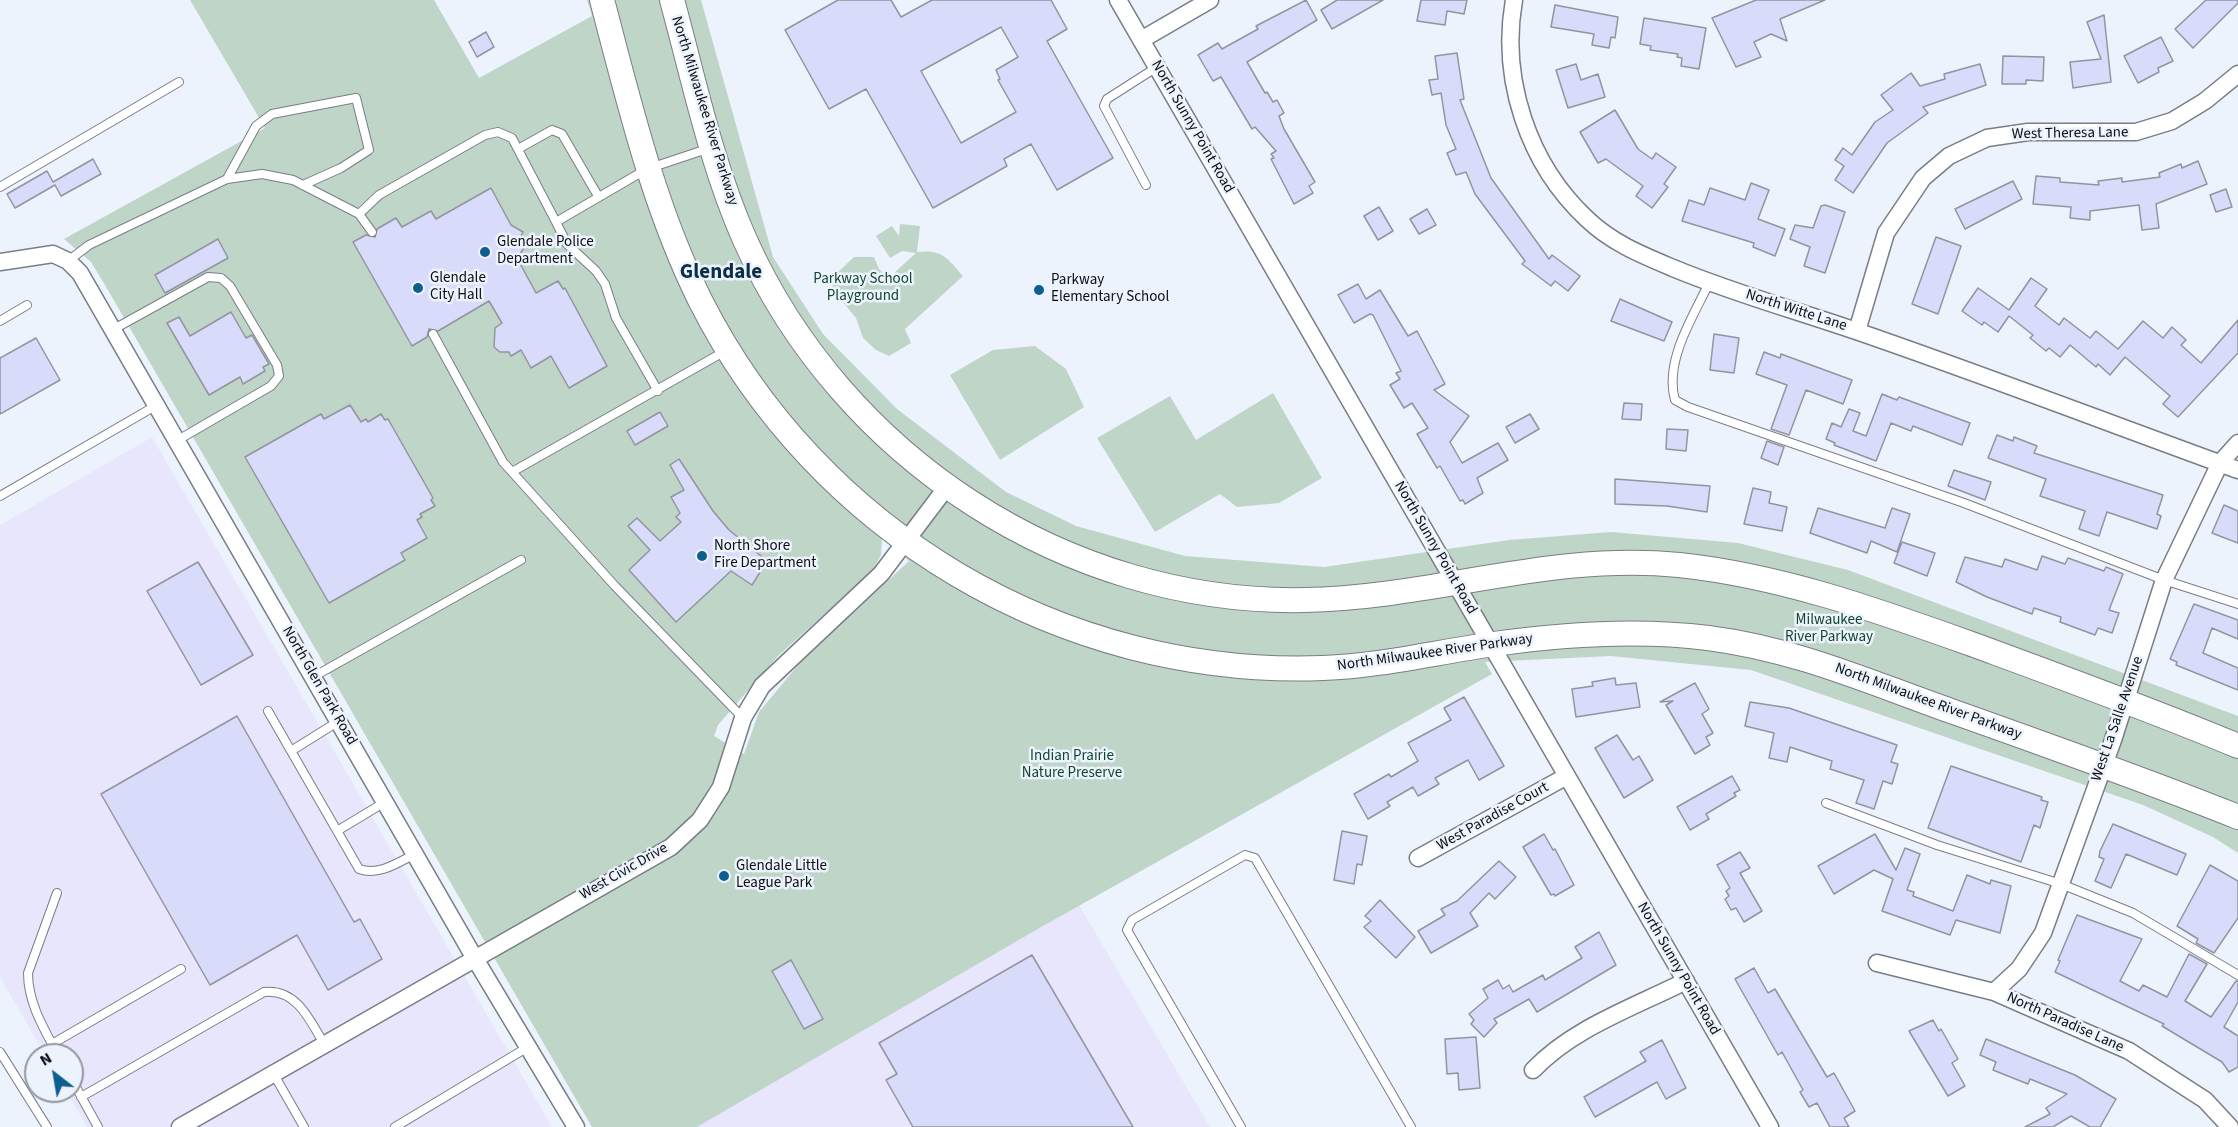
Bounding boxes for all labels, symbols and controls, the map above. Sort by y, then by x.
street label: North Milwaukee River Parkway [667,14,741,208]
street label: North Sunny Point Road [1147,57,1237,197]
street label: West Theresa Lane [2011,124,2129,144]
place label: Glendale Police Department [497,234,594,269]
marker: Glendale Police Department [478,245,492,259]
district label: Glendale [680,260,762,286]
place label: Glendale City Hall [430,270,486,305]
park label: Parkway School Playground [813,271,913,306]
place label: Parkway Elementary School [1051,272,1169,307]
marker: Glendale City Hall [411,281,425,295]
marker: Parkway Elementary School [1032,283,1046,297]
street label: North Witte Lane [1743,286,1849,336]
street label: North Sunny Point Road [1390,478,1480,618]
place label: North Shore Fire Department [714,538,816,573]
marker: North Shore Fire Department [695,549,709,563]
park label: Milwaukee River Parkway [1785,612,1873,647]
street label: North Glen Park Road [278,623,360,749]
street label: North Milwaukee River Parkway [1336,630,1534,676]
street label: West La Salle Avenue [2088,654,2148,784]
street label: North Milwaukee River Parkway [1832,660,2024,744]
park label: Indian Prairie Nature Preserve [1022,748,1122,783]
street label: West Paradise Court [1434,779,1552,855]
street label: West Civic Drive [577,840,671,904]
place label: Glendale Little League Park [736,858,827,893]
marker: Glendale Little League Park [717,869,731,883]
street label: North Sunny Point Road [1633,899,1723,1039]
street label: North Paradise Lane [2004,989,2126,1057]
north arrow [24,1043,84,1103]
text: N [36,1047,56,1071]

